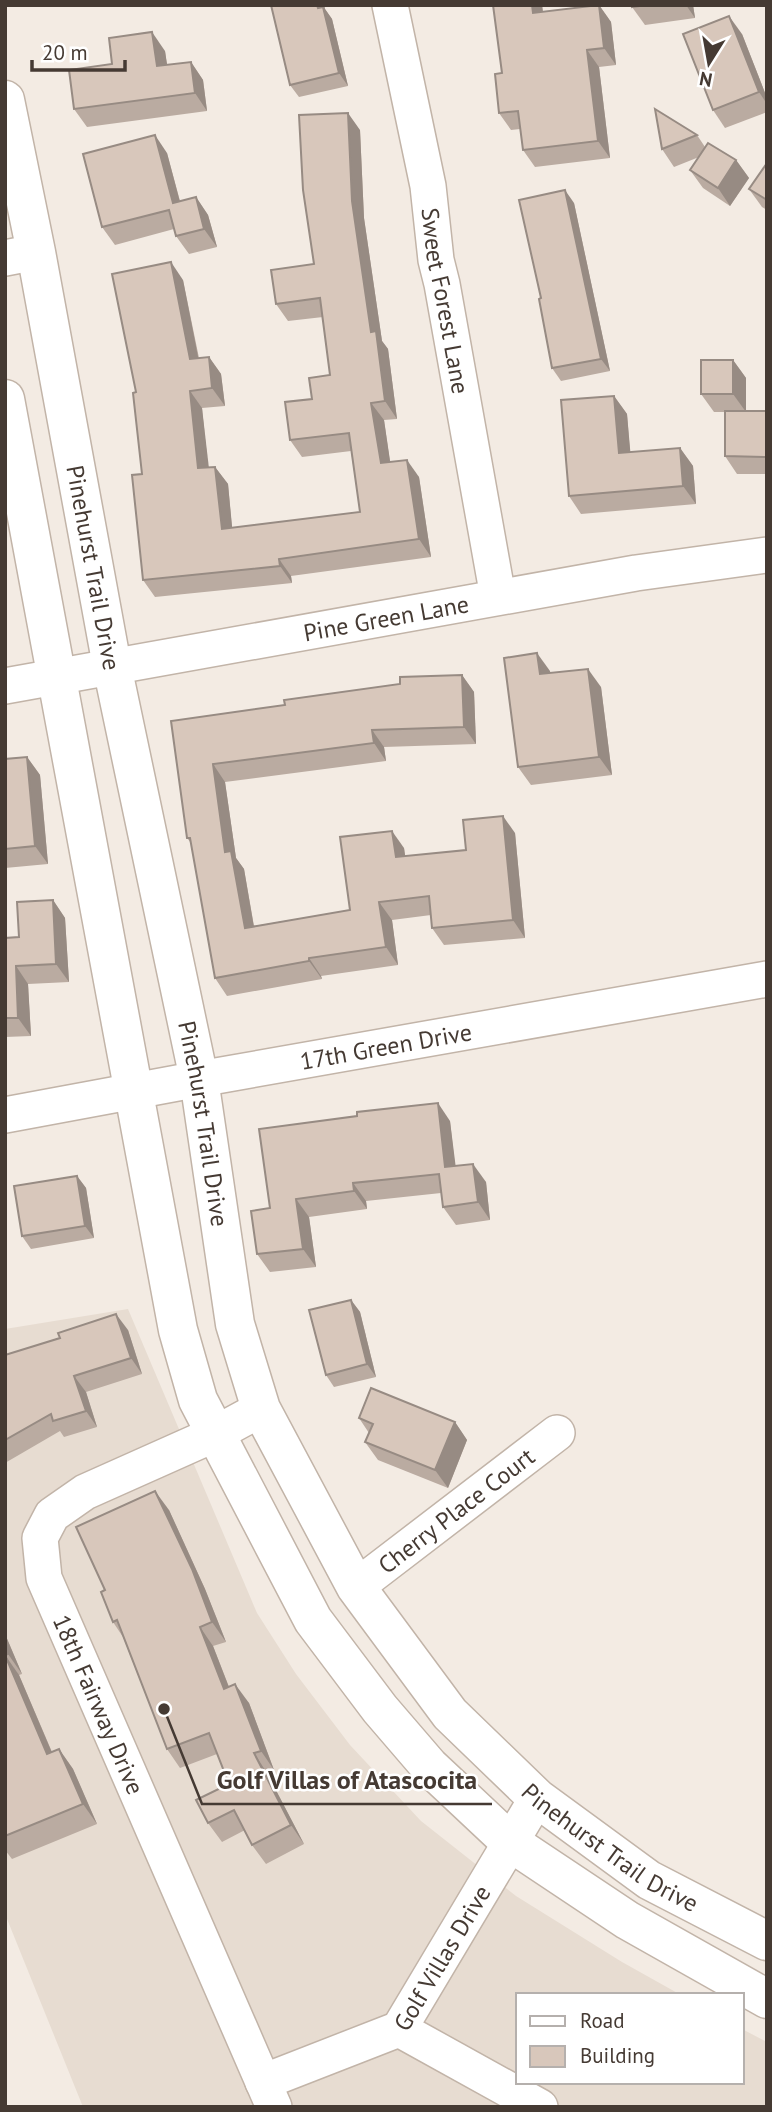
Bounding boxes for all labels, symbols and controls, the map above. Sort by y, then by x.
scale bar [32,28,124,72]
north arrow [674,28,744,98]
text: 20 m [42,39,88,66]
text: N [697,67,714,93]
street label: Sweet Forest Lane [415,206,477,396]
street label: Pinehurst Trail Drive [60,463,128,673]
street label: Pine Green Lane [301,588,471,648]
street label: 17th Green Drive [298,1016,474,1076]
street label: Pinehurst Trail Drive [172,1018,236,1229]
street label: Cherry Place Court [372,1441,541,1580]
street label: 18th Fairway Drive [46,1610,152,1799]
callout: Golf Villas of Atascocita [202,1757,492,1804]
text: Golf Villas of Atascocita [217,1763,477,1796]
street label: Pinehurst Trail Drive [515,1776,704,1918]
street label: Golf Villas Drive [386,1879,497,2036]
legend [516,1993,744,2084]
text: Road [580,2007,624,2034]
text: Building [580,2042,655,2069]

